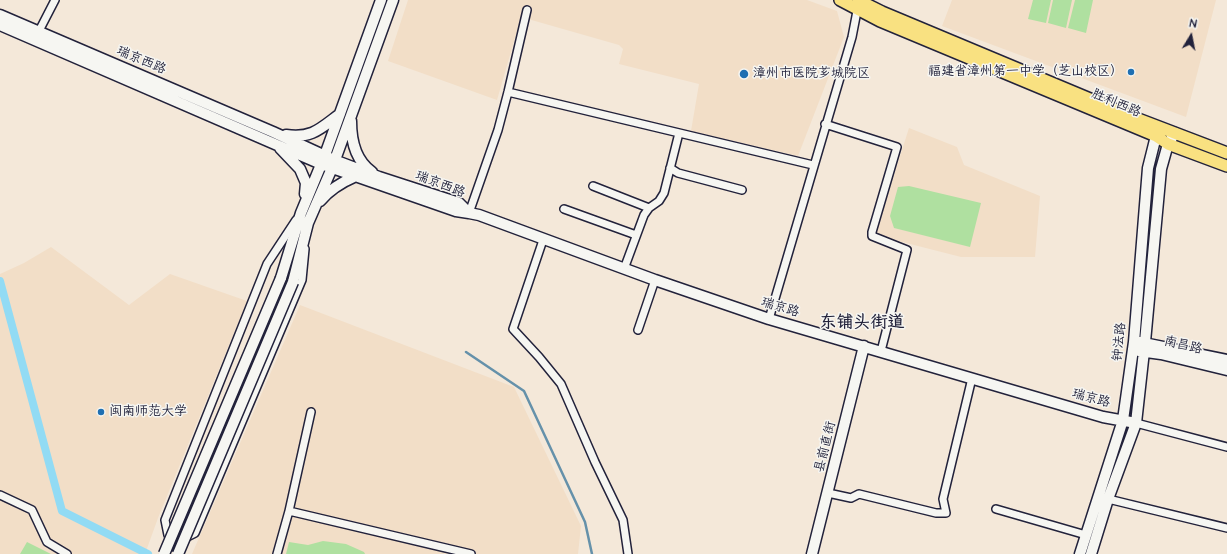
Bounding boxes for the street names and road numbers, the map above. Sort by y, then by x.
street label: 瑞京西路 [114,44,168,78]
street label: 胜利西路 [1089,87,1143,121]
street label: 瑞京西路 [413,168,467,202]
street label: 瑞京路 [759,295,801,321]
street label: 钟法路 [1110,322,1130,362]
street label: 南昌路 [1162,334,1204,358]
street label: 瑞京路 [1070,386,1112,412]
street label: 县前直街 [812,420,840,474]

